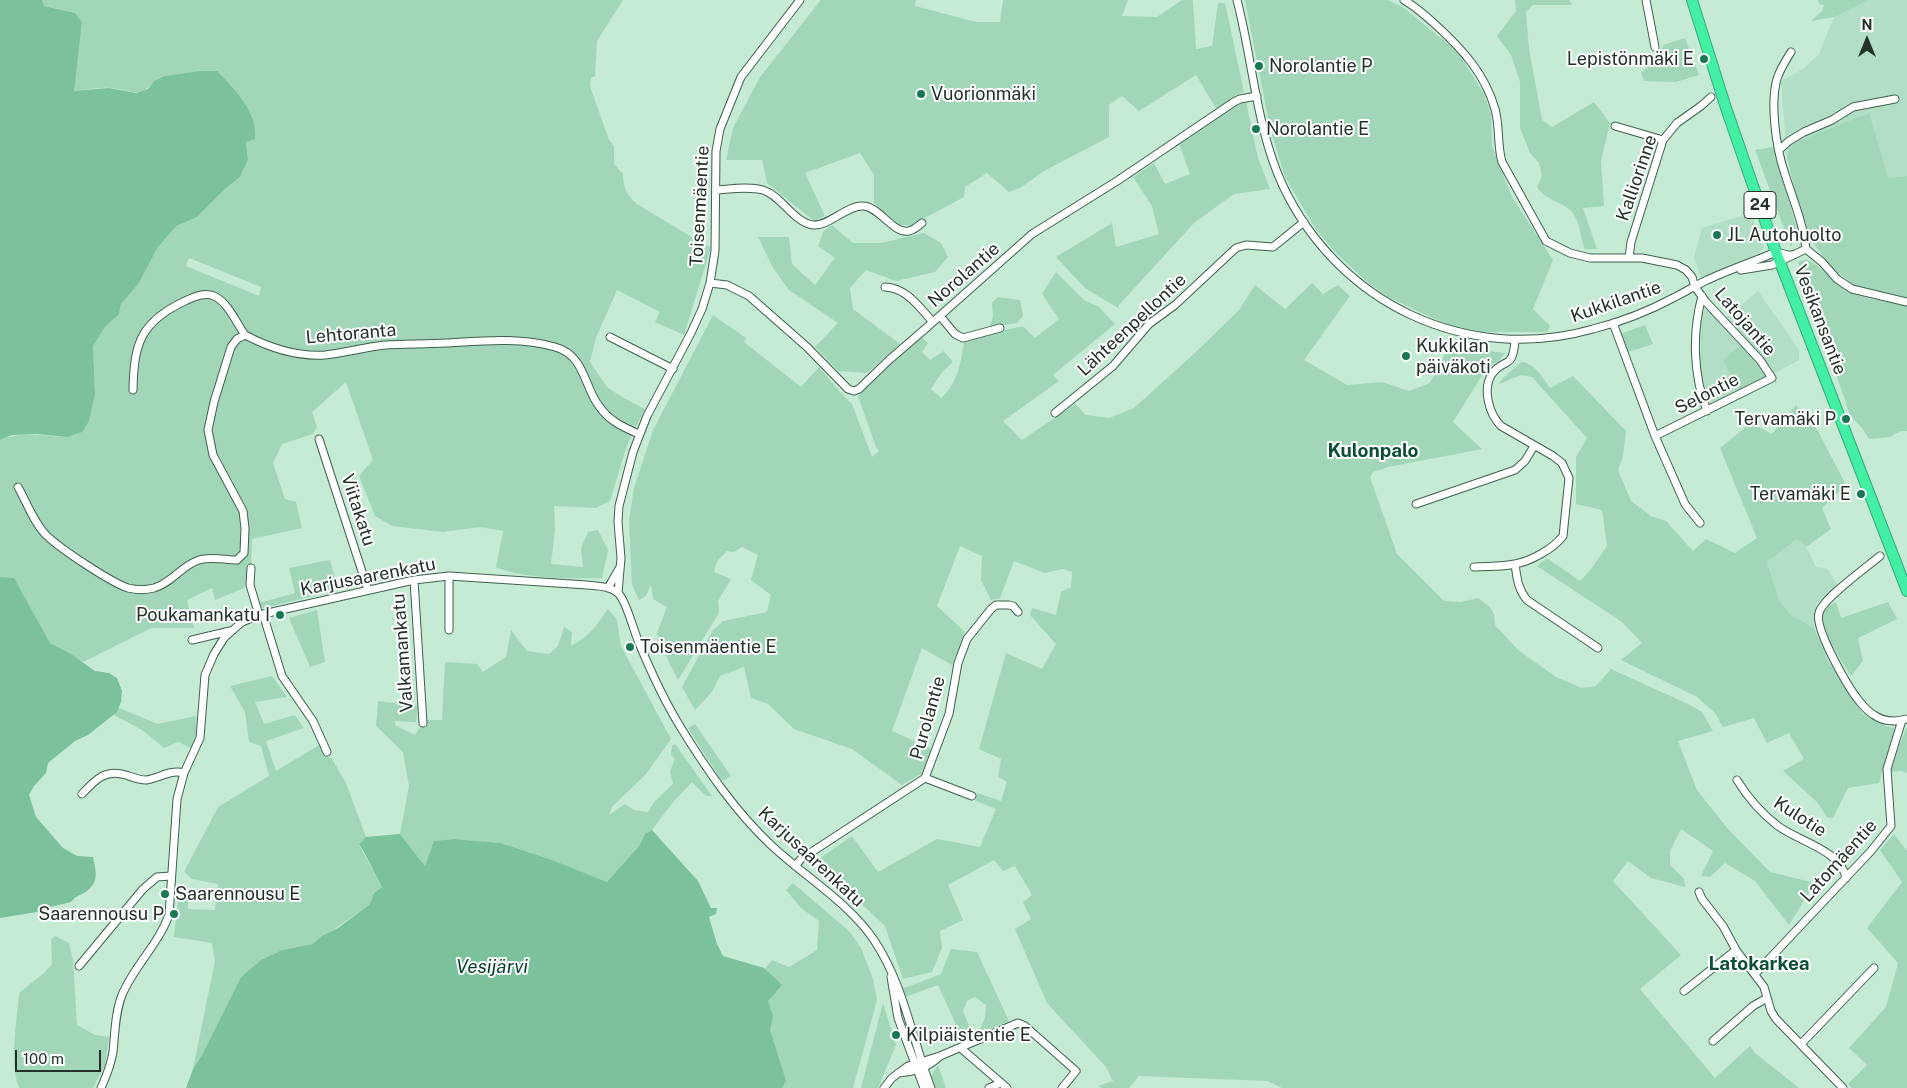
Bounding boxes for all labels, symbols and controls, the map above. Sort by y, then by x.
north arrow [1842,15,1892,65]
text: N [1862,17,1872,33]
place label: Lepistönmäki E [1567,48,1694,70]
marker: Lepistönmäki E [1698,53,1710,65]
place label: Norolantie P [1269,55,1372,77]
marker: Norolantie P [1253,60,1265,72]
place label: Vuorionmäki [931,83,1036,105]
marker: Vuorionmäki [915,88,927,100]
place label: Norolantie E [1266,118,1369,140]
marker: Norolantie E [1250,123,1262,135]
street label: Kalliorinne [1612,132,1662,224]
street label: Toisenmäentie [686,145,714,267]
road number: 24 [1744,192,1776,218]
place label: JL Autohuolto [1727,224,1841,246]
marker: JL Autohuolto [1711,229,1723,241]
street label: Norolantie [924,238,1004,312]
street label: Vesikansantie [1789,262,1851,378]
street label: Lähteenpellontie [1073,269,1191,381]
street label: Kukkilantie [1568,276,1664,328]
street label: Latojantie [1710,284,1780,360]
street label: Lehtoranta [305,319,397,349]
place label: Kukkilan päiväkoti [1416,335,1491,378]
marker: Kukkilan päiväkoti [1400,350,1412,362]
street label: Selontie [1671,369,1743,419]
place label: Tervamäki P [1734,408,1836,430]
marker: Tervamäki P [1840,413,1852,425]
district label: Kulonpalo [1327,440,1419,462]
street label: Viitakatu [336,471,380,549]
place label: Tervamäki E [1750,483,1851,505]
marker: Tervamäki E [1855,488,1867,500]
street label: Karjusaarenkatu [298,553,438,601]
street label: Valkamankatu [388,593,418,713]
place label: Poukamankatu I [136,604,270,626]
marker: Poukamankatu I [274,609,286,621]
place label: Toisenmäentie E [640,636,777,658]
marker: Toisenmäentie E [624,641,636,653]
street label: Purolantie [906,674,950,762]
street label: Kulotie [1769,792,1831,842]
street label: Karjusaarenkatu [753,802,869,912]
street label: Latomäentie [1796,815,1882,907]
place label: Saarennousu E [175,883,300,905]
marker: Saarennousu E [159,888,171,900]
place label: Saarennousu P [38,903,164,925]
marker: Saarennousu P [168,908,180,920]
district label: Latokarkea [1708,953,1810,975]
water label: Vesijärvi [456,956,528,978]
place label: Kilpiäistentie E [906,1024,1031,1046]
marker: Kilpiäistentie E [890,1029,902,1041]
scale bar [18,1040,104,1072]
text: 100 m [23,1050,64,1067]

